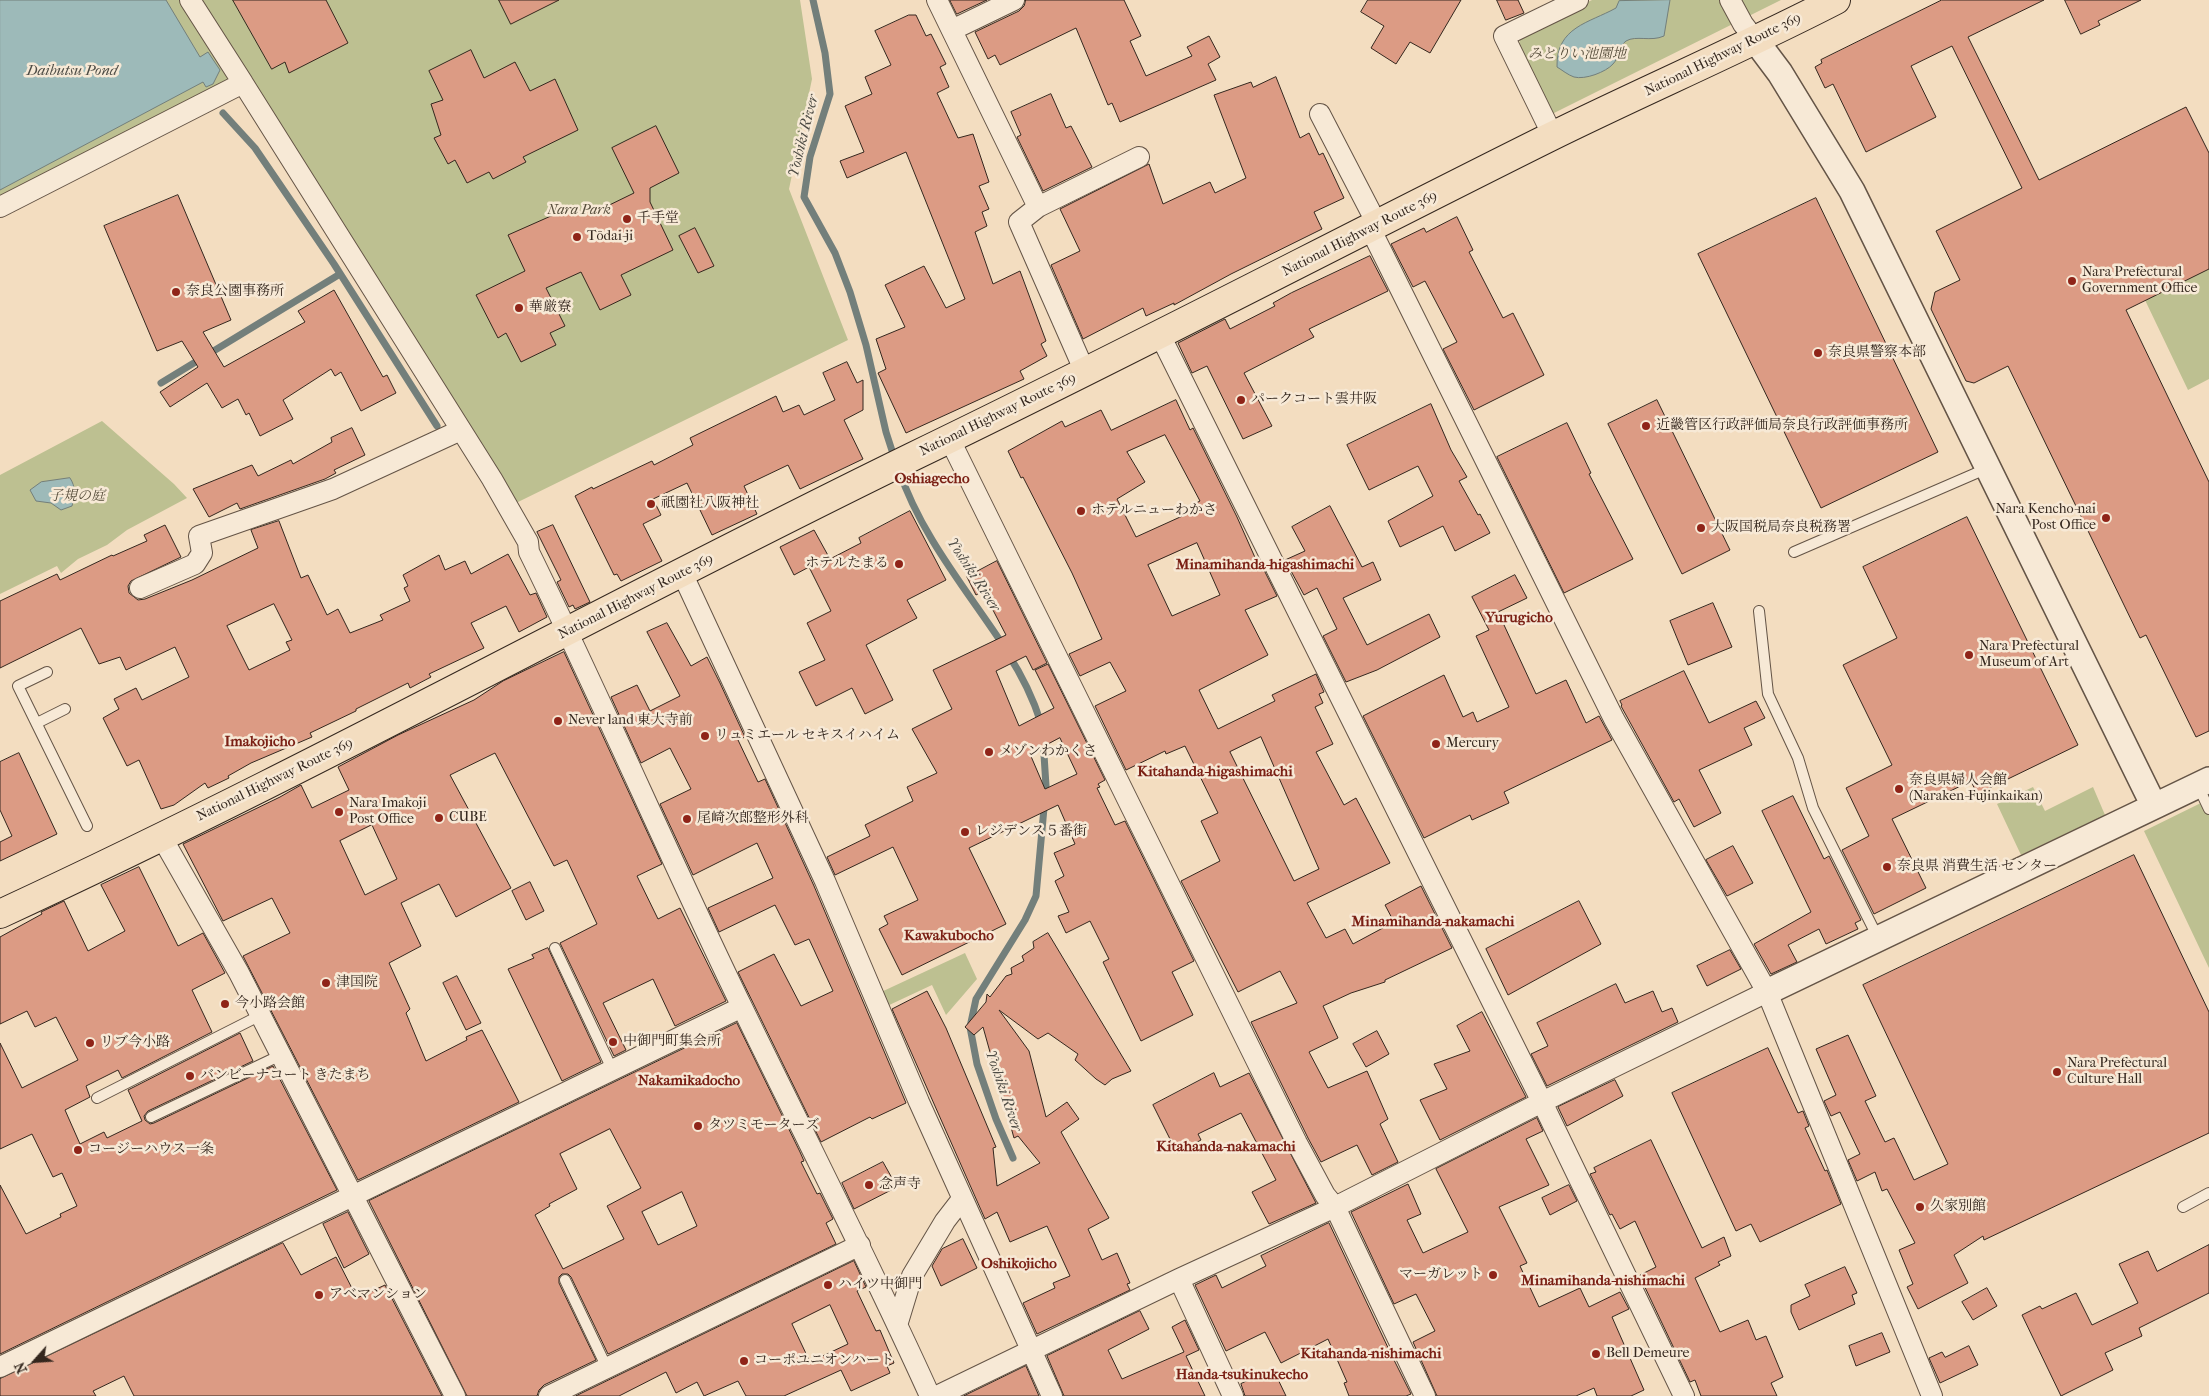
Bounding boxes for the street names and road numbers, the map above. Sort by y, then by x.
street label: National Highway Route 369 [1642,10,1804,100]
street label: National Highway Route 369 [1280,188,1440,280]
street label: National Highway Route 369 [917,370,1079,460]
street label: National Highway Route 369 [556,551,716,643]
street label: National Highway Route 369 [194,735,356,825]

